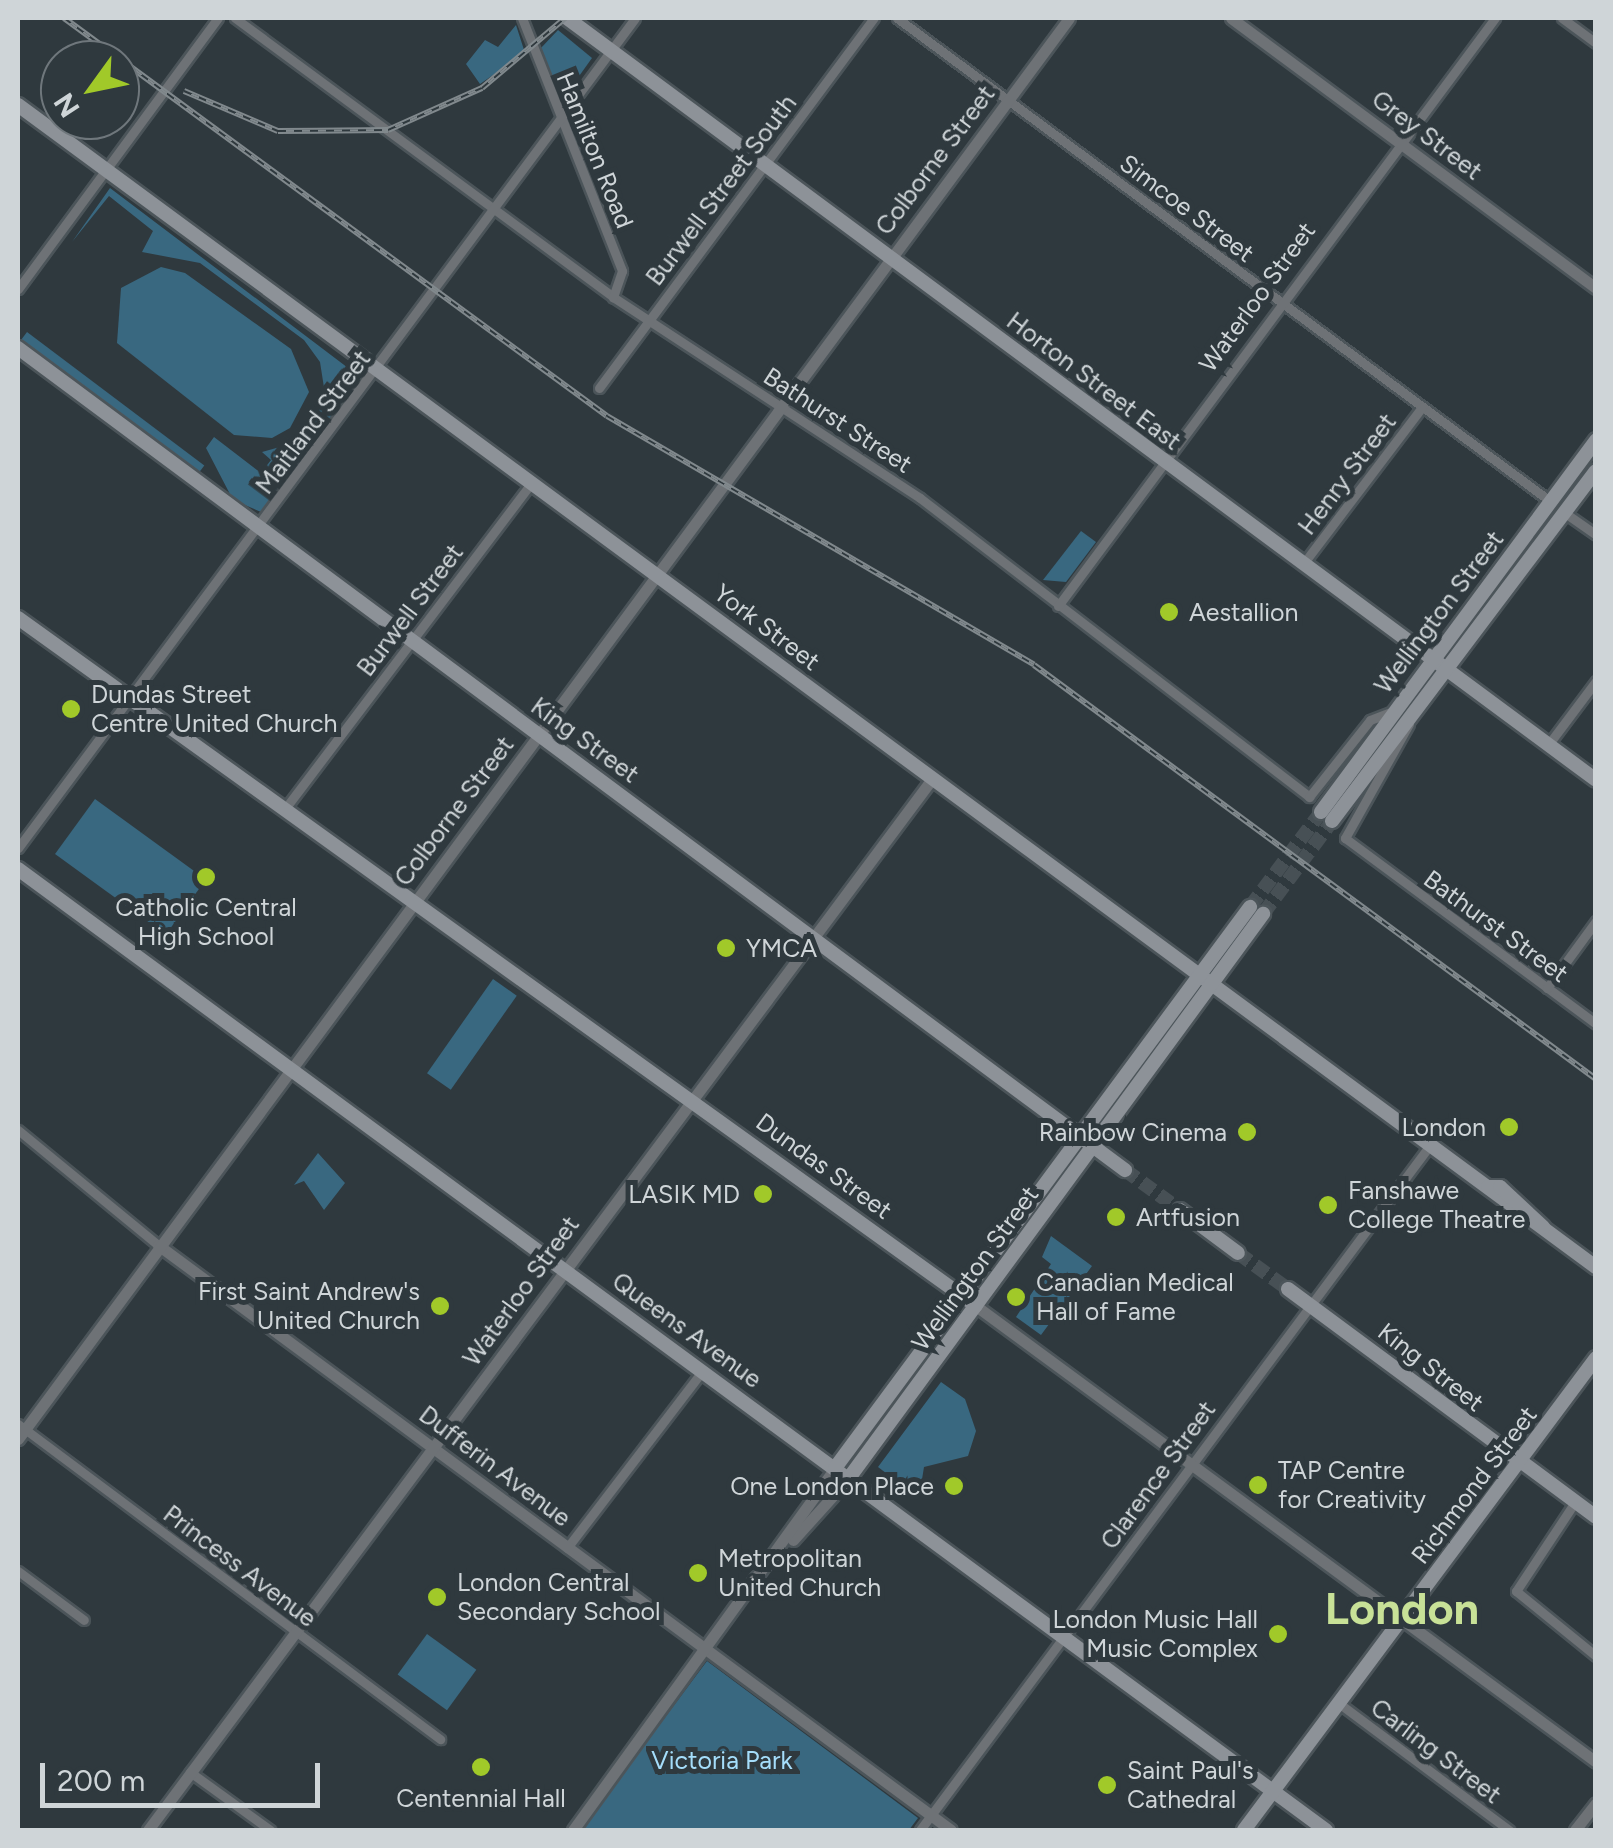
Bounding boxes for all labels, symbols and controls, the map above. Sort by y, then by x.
north arrow [40,40,140,140]
street label: Hamilton Road [550,68,640,232]
street label: Colborne Street [869,79,1001,241]
street label: Grey Street [1366,84,1488,186]
text: N [46,87,87,124]
street label: Burwell Street South [639,89,803,291]
street label: Simcoe Street [1114,148,1260,268]
street label: Waterloo Street [1193,216,1321,378]
street label: Horton Street East [1001,306,1187,456]
street label: Maitland Street [249,344,377,500]
street label: Bathurst Street [758,361,918,479]
street label: Henry Street [1292,407,1402,541]
street label: Wellington Street [1368,525,1510,699]
street label: Burwell Street [351,538,469,682]
street label: York Street [708,577,826,677]
place label: Aestallion [1189,597,1298,627]
marker: Aestallion [1158,601,1180,623]
place label: Dundas Street Centre United Church [91,680,337,739]
street label: King Street [525,691,645,789]
marker: Dundas Street Centre United Church [60,698,82,720]
street label: Colborne Street [388,730,520,892]
street label: Bathurst Street [1418,864,1574,988]
marker: Catholic Central High School [195,866,217,888]
place label: Catholic Central High School [115,893,297,952]
place label: YMCA [746,933,817,963]
marker: YMCA [715,937,737,959]
street label: Dundas Street [750,1107,898,1225]
place label: London [1401,1112,1486,1142]
marker: London [1496,1114,1522,1140]
place label: Rainbow Cinema [1039,1117,1227,1147]
marker: Rainbow Cinema [1236,1121,1258,1143]
place label: Fanshawe College Theatre [1348,1176,1525,1235]
place label: LASIK MD [628,1179,740,1209]
street label: Wellington Street [905,1180,1045,1356]
marker: LASIK MD [750,1181,776,1207]
marker: Fanshawe College Theatre [1317,1194,1339,1216]
place label: Artfusion [1136,1202,1240,1232]
marker: Artfusion [1105,1206,1127,1228]
street label: Waterloo Street [457,1210,585,1372]
street label: Queens Avenue [607,1266,767,1394]
place label: Canadian Medical Hall of Fame [1036,1268,1234,1327]
place label: First Saint Andrew's United Church [198,1277,420,1336]
marker: Canadian Medical Hall of Fame [1005,1286,1027,1308]
marker: First Saint Andrew's United Church [429,1295,451,1317]
street label: King Street [1372,1316,1490,1418]
street label: Clarence Street [1094,1395,1222,1555]
street label: Dufferin Avenue [413,1399,577,1533]
street label: Richmond Street [1405,1400,1543,1570]
place label: TAP Centre for Creativity [1278,1456,1426,1515]
place label: One London Place [730,1471,934,1501]
marker: TAP Centre for Creativity [1247,1474,1269,1496]
marker: One London Place [943,1475,965,1497]
street label: Princess Avenue [158,1499,322,1633]
place label: Metropolitan United Church [718,1544,881,1603]
marker: Metropolitan United Church [687,1562,709,1584]
place label: London Central Secondary School [457,1568,660,1627]
district label: London [1325,1582,1479,1636]
marker: London Central Secondary School [426,1586,448,1608]
place label: London Music Hall Music Complex [1053,1605,1258,1664]
marker: London Music Hall Music Complex [1267,1623,1289,1645]
street label: Carling Street [1365,1692,1507,1810]
scale bar [45,1743,325,1805]
park label: Victoria Park [651,1745,793,1775]
marker: Centennial Hall [470,1756,492,1778]
place label: Saint Paul's Cathedral [1127,1756,1254,1815]
text: 200 m [57,1762,145,1799]
marker: Saint Paul's Cathedral [1096,1774,1118,1796]
place label: Centennial Hall [396,1783,566,1813]

